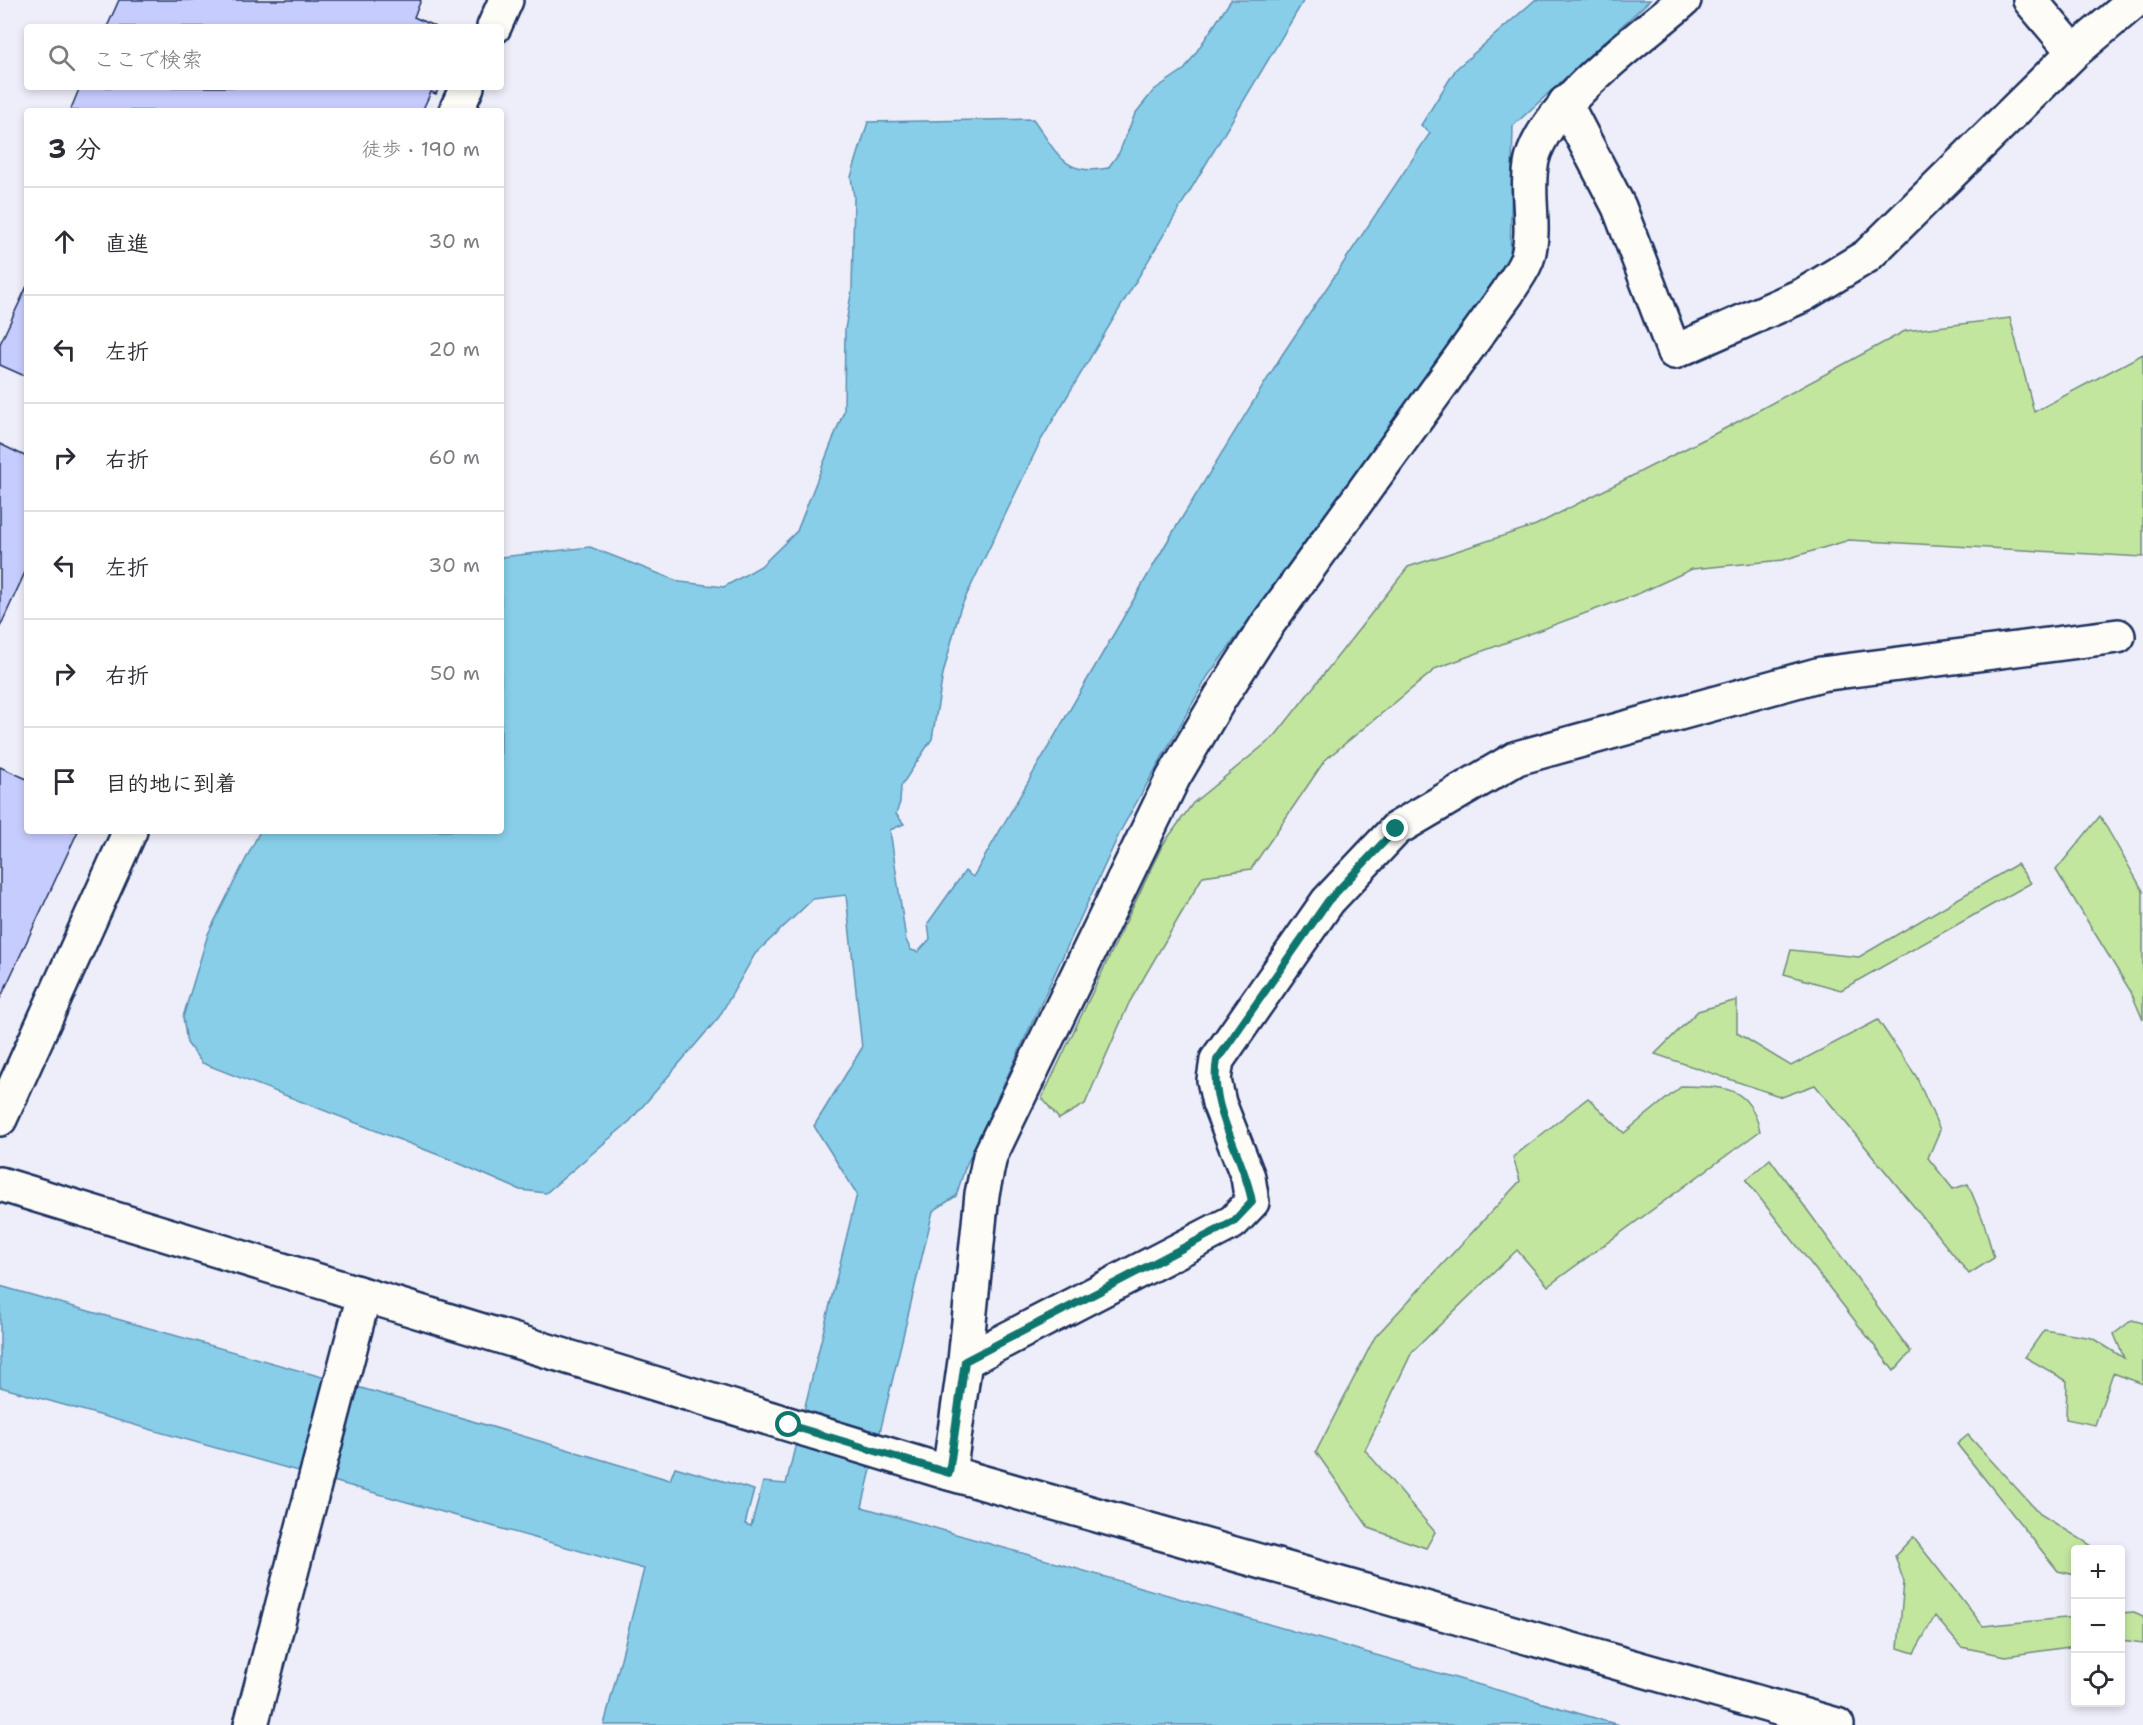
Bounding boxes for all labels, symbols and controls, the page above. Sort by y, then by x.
search box [24,24,504,90]
icon: search [45,41,78,74]
text: ここで検索 [93,45,203,74]
text: 3 分 [48,131,101,166]
text: 徒歩 · 190 m [361,136,480,162]
icon: ahead [48,225,81,258]
text: 30 m [428,228,480,254]
text: 直進 [105,229,149,258]
icon: left [48,333,81,366]
text: 20 m [429,336,480,362]
text: 左折 [105,337,149,366]
icon: right [48,441,81,474]
text: 60 m [428,444,480,470]
text: 右折 [105,445,149,474]
icon: left [48,549,81,582]
text: 30 m [428,552,480,578]
text: 左折 [105,553,149,582]
icon: right [48,657,81,690]
text: 50 m [430,660,480,686]
text: 右折 [105,661,149,690]
icon: arrive [48,765,81,798]
text: 目的地に到着 [105,769,237,798]
route end [1382,815,1408,841]
route start [775,1411,801,1437]
map controls [2071,1545,2125,1707]
button: + [2071,1545,2125,1599]
button: − [2071,1599,2125,1653]
button: locate [2071,1653,2125,1707]

